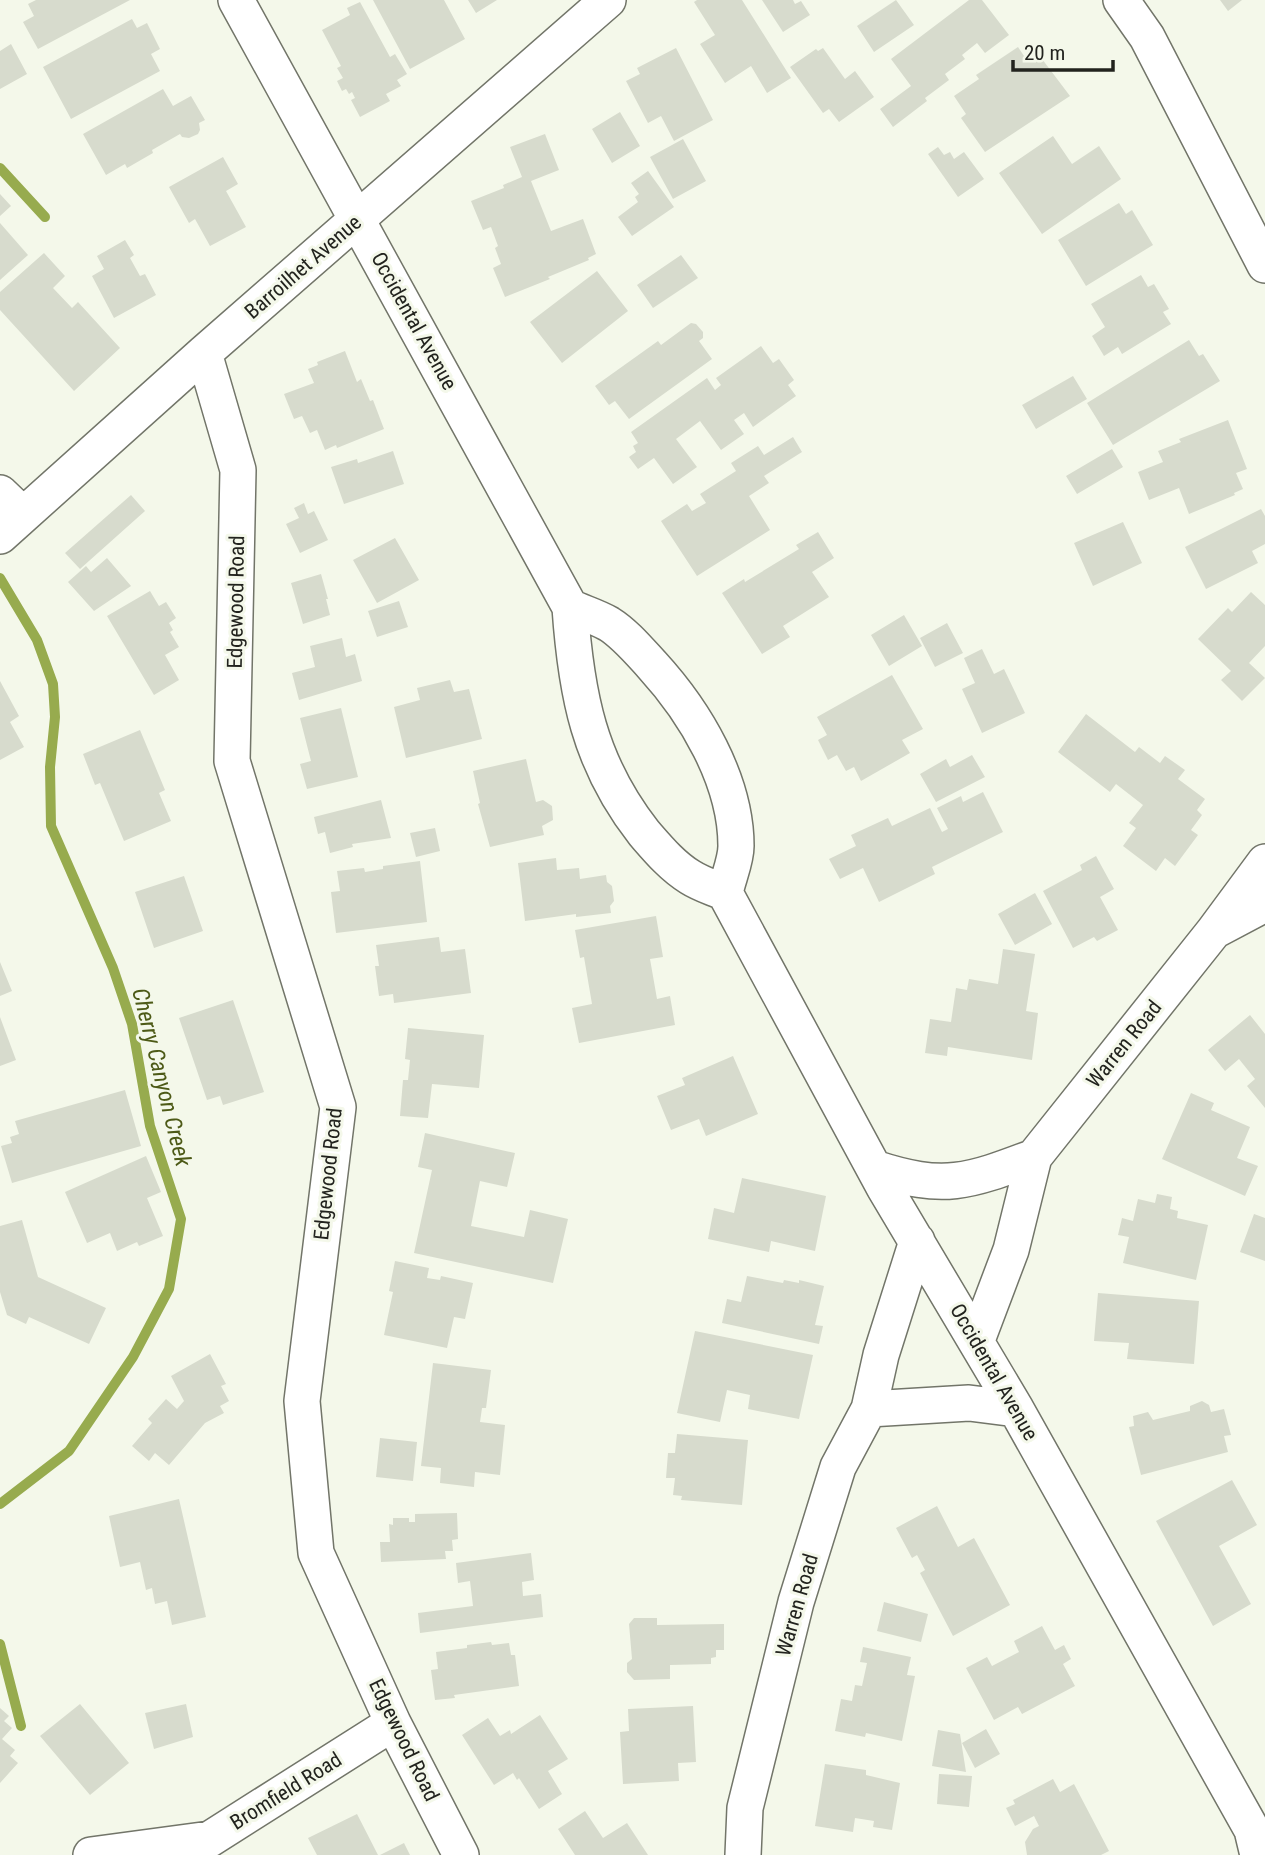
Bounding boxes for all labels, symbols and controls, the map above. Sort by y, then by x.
scale bar [1013,28,1113,72]
text: 20 m [1024,41,1065,65]
street label: Barroilhet Avenue [240,210,366,324]
street label: Occidental Avenue [366,248,462,394]
street label: Edgewood Road [223,535,249,669]
water label: Cherry Canyon Creek [126,985,197,1170]
street label: Warren Road [1082,996,1166,1092]
street label: Edgewood Road [309,1107,347,1241]
street label: Occidental Avenue [945,1299,1043,1445]
street label: Warren Road [771,1551,823,1659]
street label: Edgewood Road [364,1675,444,1805]
street label: Bromfield Road [226,1747,346,1835]

